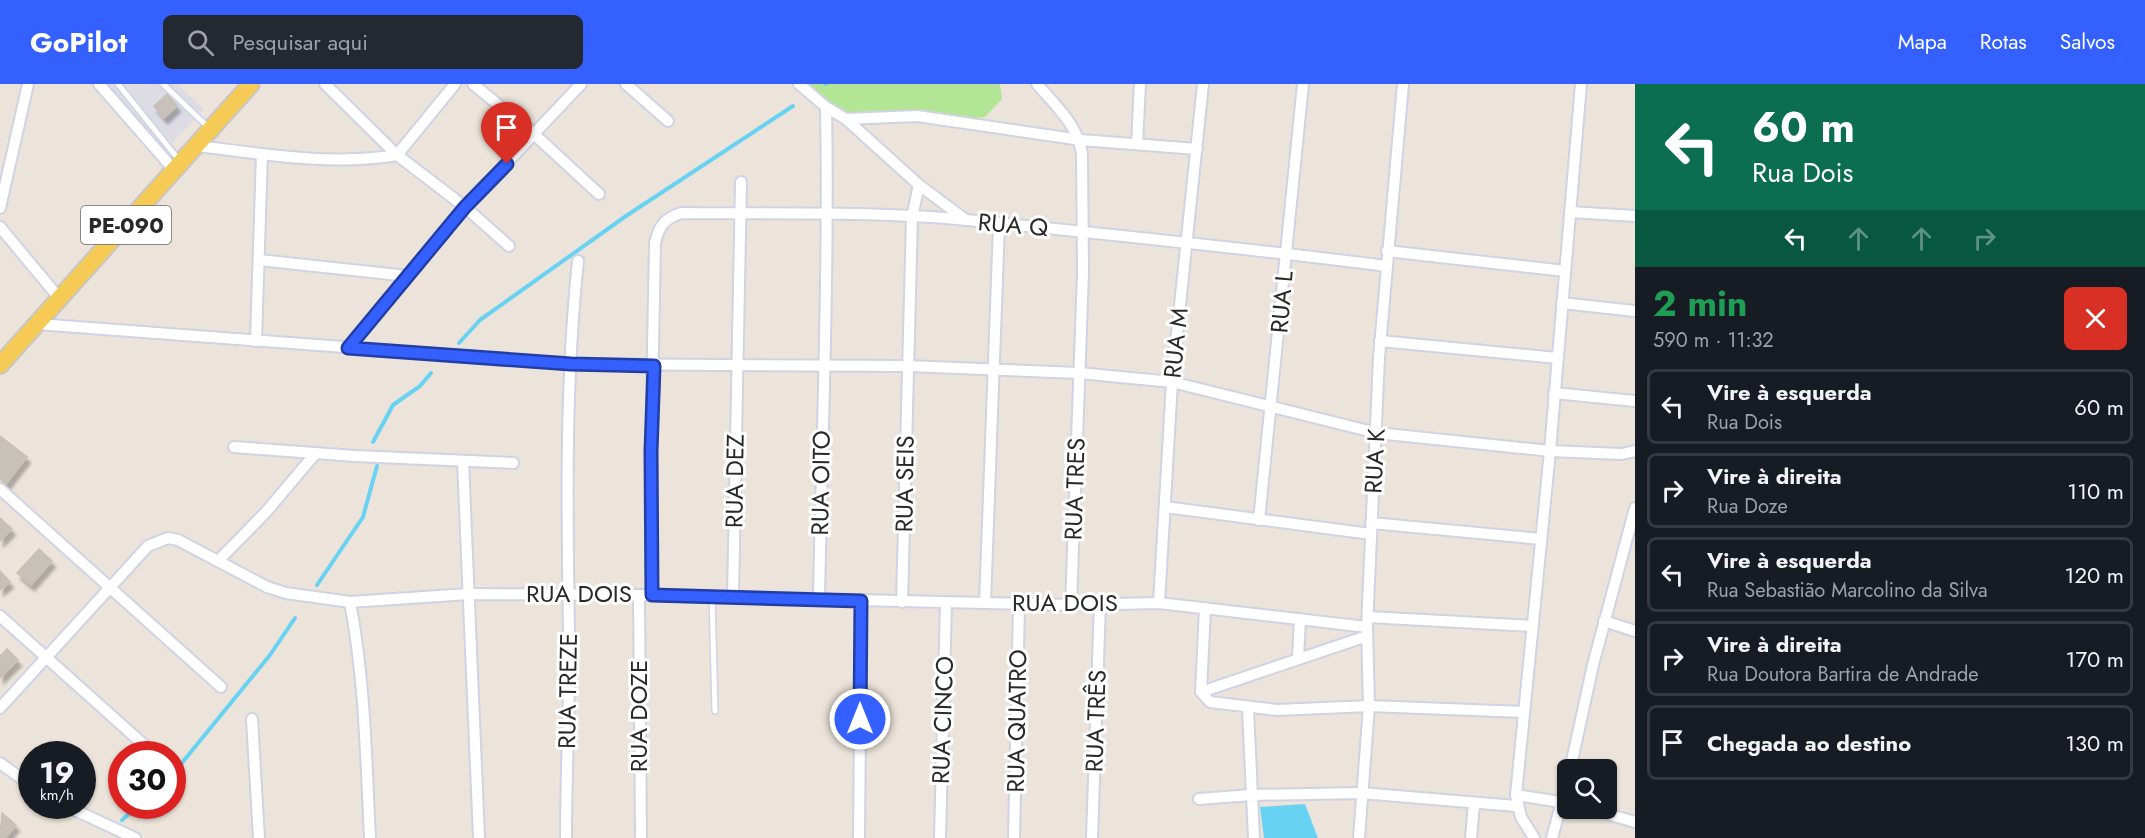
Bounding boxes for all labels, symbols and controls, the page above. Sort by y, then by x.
search box [163,15,583,69]
text: GoPilot [30,22,127,63]
icon: search [184,26,217,59]
text: Pesquisar aqui [232,26,368,58]
text: Mapa [1898,27,1947,57]
text: Rotas [1980,27,2027,57]
text: Salvos [2060,27,2115,57]
text: 60 m [1752,97,1855,158]
pin [481,102,532,164]
icon: left [1653,108,1731,186]
icon: arrive [490,111,523,144]
text: Rua Dois [1752,153,1853,192]
street label: RUA Q [976,204,1050,245]
road number: PE-090 [81,206,171,244]
icon: left [1779,222,1812,255]
icon: ahead [1842,222,1875,255]
icon: ahead [1905,222,1938,255]
icon: right [1968,222,2001,255]
street label: RUA L [1261,269,1302,335]
text: 2 min [1653,277,1748,329]
button: close [2064,287,2127,350]
street label: RUA M [1154,306,1197,380]
text: 590 m · 11:32 [1653,326,1774,355]
text: Vire à esquerda [1707,376,1872,408]
icon: left [1656,390,1689,423]
text: 60 m [2074,391,2124,423]
text: Rua Dois [1707,408,1782,437]
street label: RUA K [1355,427,1394,494]
street label: RUA OITO [802,430,839,536]
street label: RUA DEZ [716,434,753,528]
street label: RUA SEIS [886,435,923,533]
street label: RUA TRES [1055,437,1094,541]
text: Vire à direita [1707,460,1842,492]
icon: right [1656,474,1689,507]
text: 110 m [2067,475,2124,507]
text: Rua Doze [1707,492,1788,521]
text: Vire à esquerda [1707,544,1872,576]
icon: left [1656,558,1689,591]
text: 120 m [2065,559,2124,591]
street label: RUA DOIS [526,576,632,611]
text: Rua Sebastião Marcolino da Silva [1707,576,1988,605]
street label: RUA DOIS [1012,585,1118,620]
text: Vire à direita [1707,628,1842,660]
street label: RUA TREZE [549,633,586,749]
icon: right [1656,642,1689,675]
text: 170 m [2066,643,2124,675]
street label: RUA QUATRO [998,649,1035,793]
street label: RUA CINCO [923,655,962,784]
street label: RUA DOZE [621,660,656,772]
text: Rua Doutora Bartira de Andrade [1707,660,1979,689]
street label: RUA TRÊS [1076,669,1115,773]
position arrow [828,687,892,751]
icon: arrive [1656,726,1689,759]
text: Chegada ao destino [1707,727,1911,759]
text: 130 m [2065,727,2124,759]
speed limit sign: 30 [108,741,186,819]
text: 19 [39,751,75,794]
map controls [1557,759,1617,819]
button: search [1557,759,1617,819]
text: km/h [40,784,74,806]

